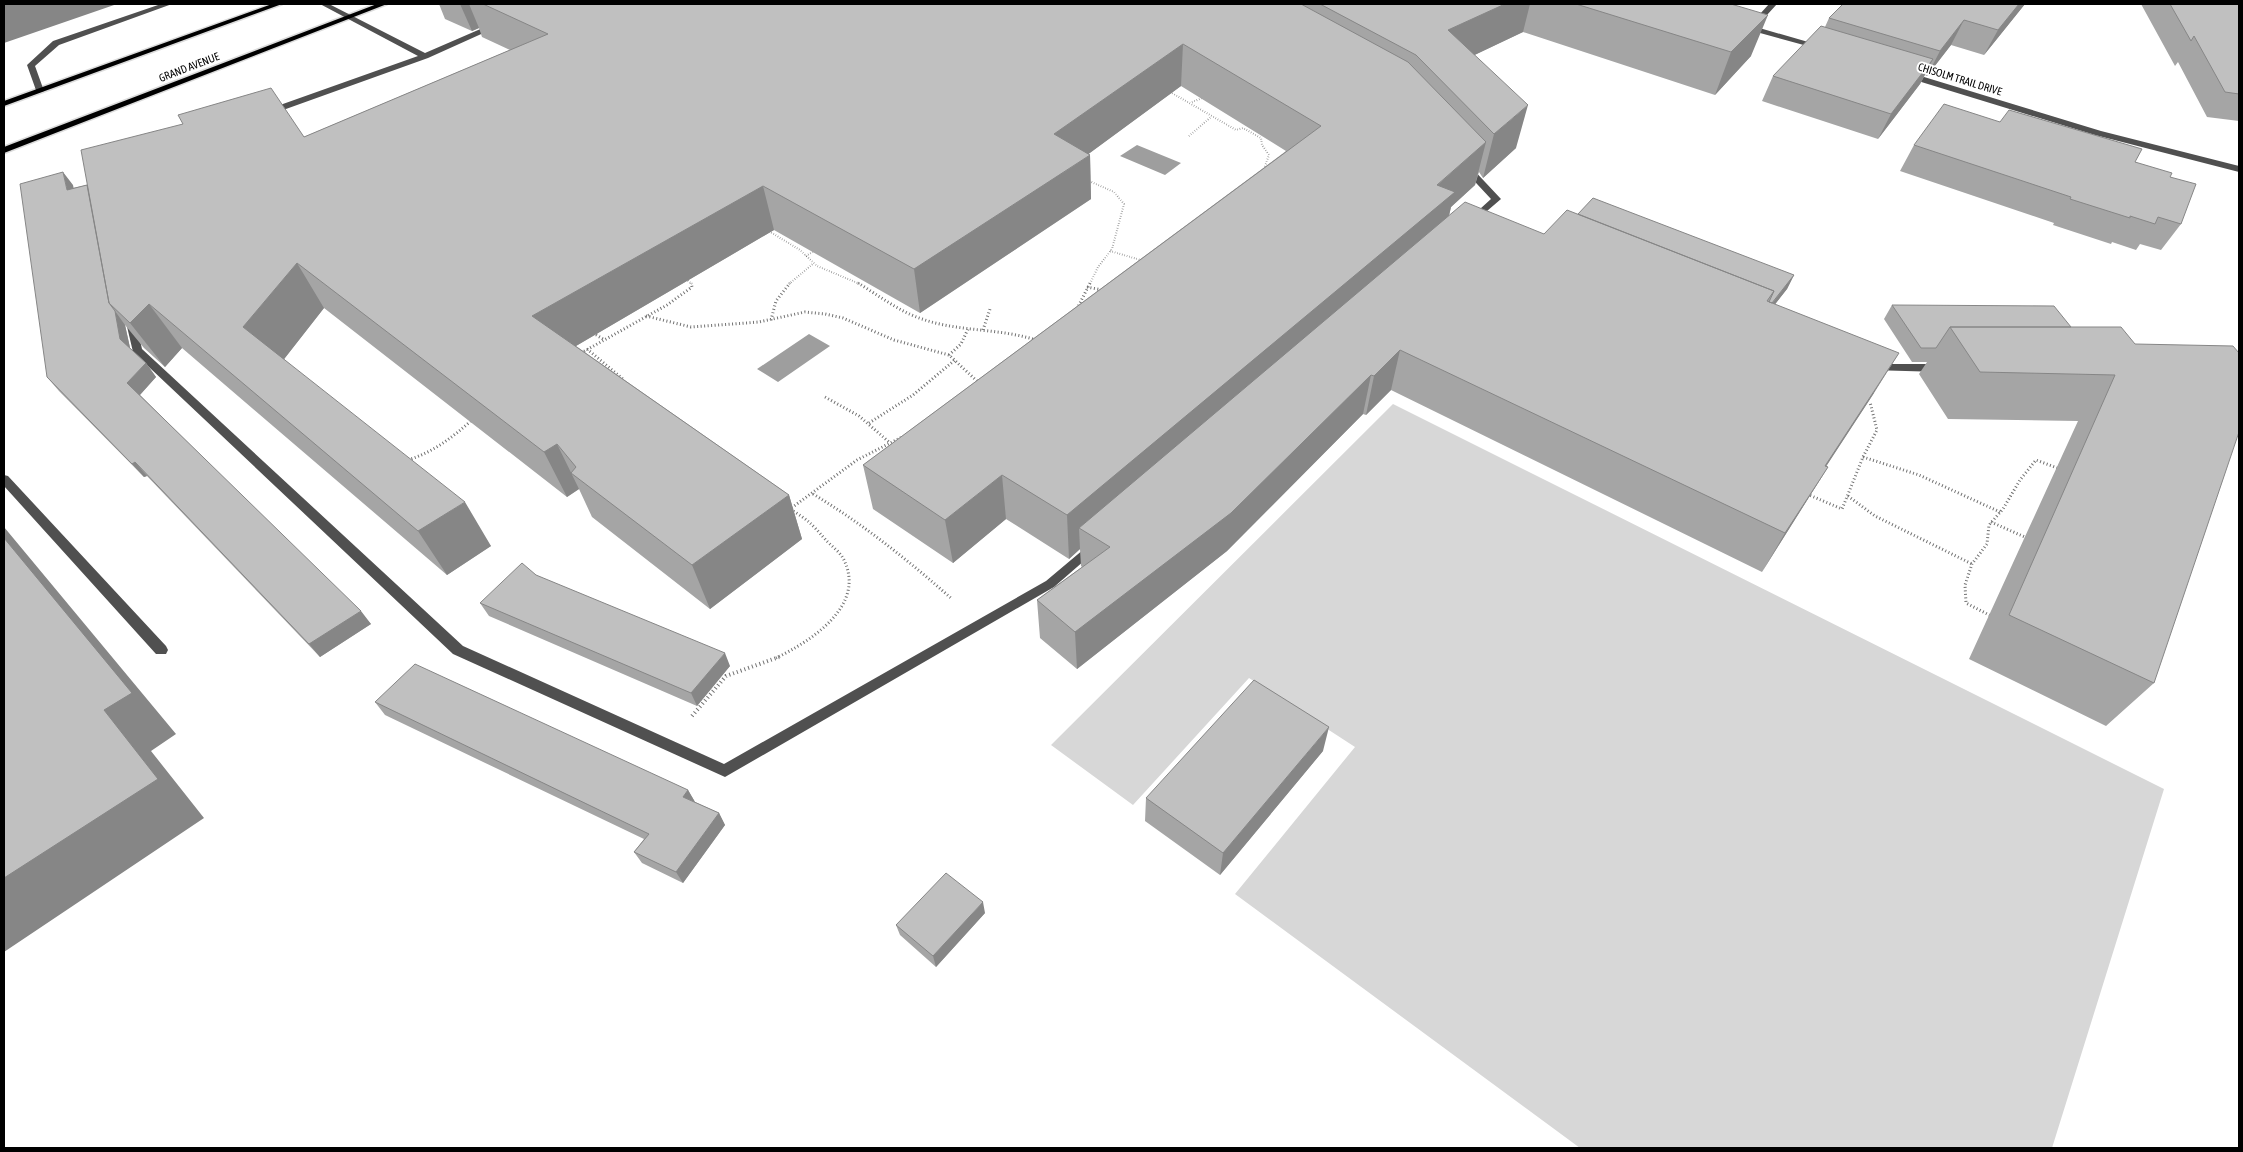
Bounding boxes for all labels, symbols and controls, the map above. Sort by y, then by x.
street label: GRAND AVENUE [157,50,221,84]
street label: CHISOLM TRAIL DRIVE [1917,61,2004,98]

